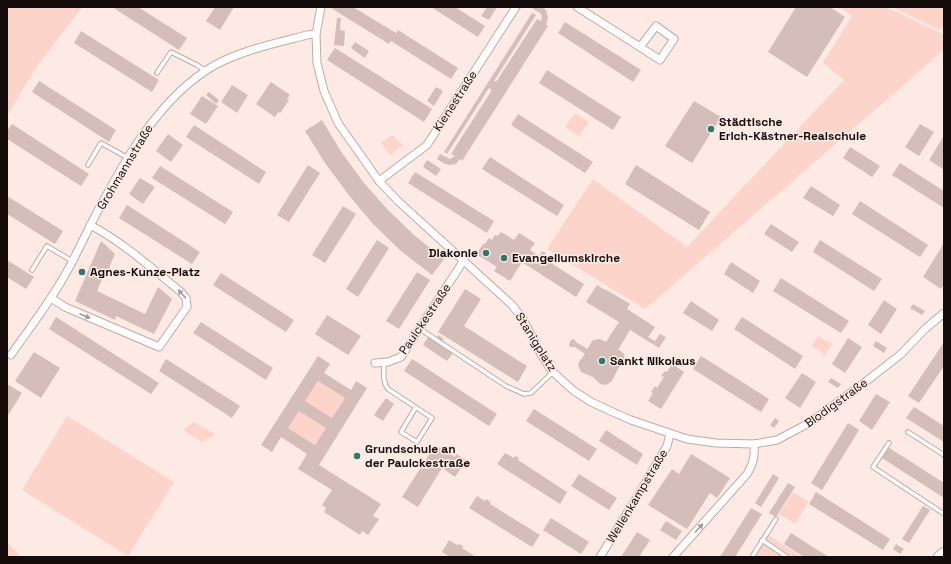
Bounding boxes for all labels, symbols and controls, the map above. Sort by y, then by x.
street label: Kienestraße [429,68,481,134]
place label: Städtische Erich-Kästner-Realschule [719,114,866,144]
street label: Grohmannstraße [93,122,157,212]
marker: Städtische Erich-Kästner-Realschule [706,124,716,134]
place label: Diakonie [429,245,478,261]
marker: Diakonie [481,248,491,258]
place label: Evangeliumskirche [512,250,620,266]
marker: Evangeliumskirche [499,253,509,263]
place label: Agnes-Kunze-Platz [90,264,200,280]
marker: Agnes-Kunze-Platz [77,267,87,277]
street label: Paulckestraße [395,280,455,358]
one-way arrow [177,289,186,299]
street label: Stanigplatz [512,309,560,375]
one-way arrow [80,313,91,319]
place label: Sankt Nikolaus [610,353,696,369]
marker: Sankt Nikolaus [597,356,607,366]
street label: Blodigstraße [801,375,871,431]
place label: Grundschule an der Paulckestraße [365,441,470,471]
street label: Wellenkampstraße [603,446,671,546]
marker: Grundschule an der Paulckestraße [352,451,362,461]
one-way arrow [695,523,704,533]

